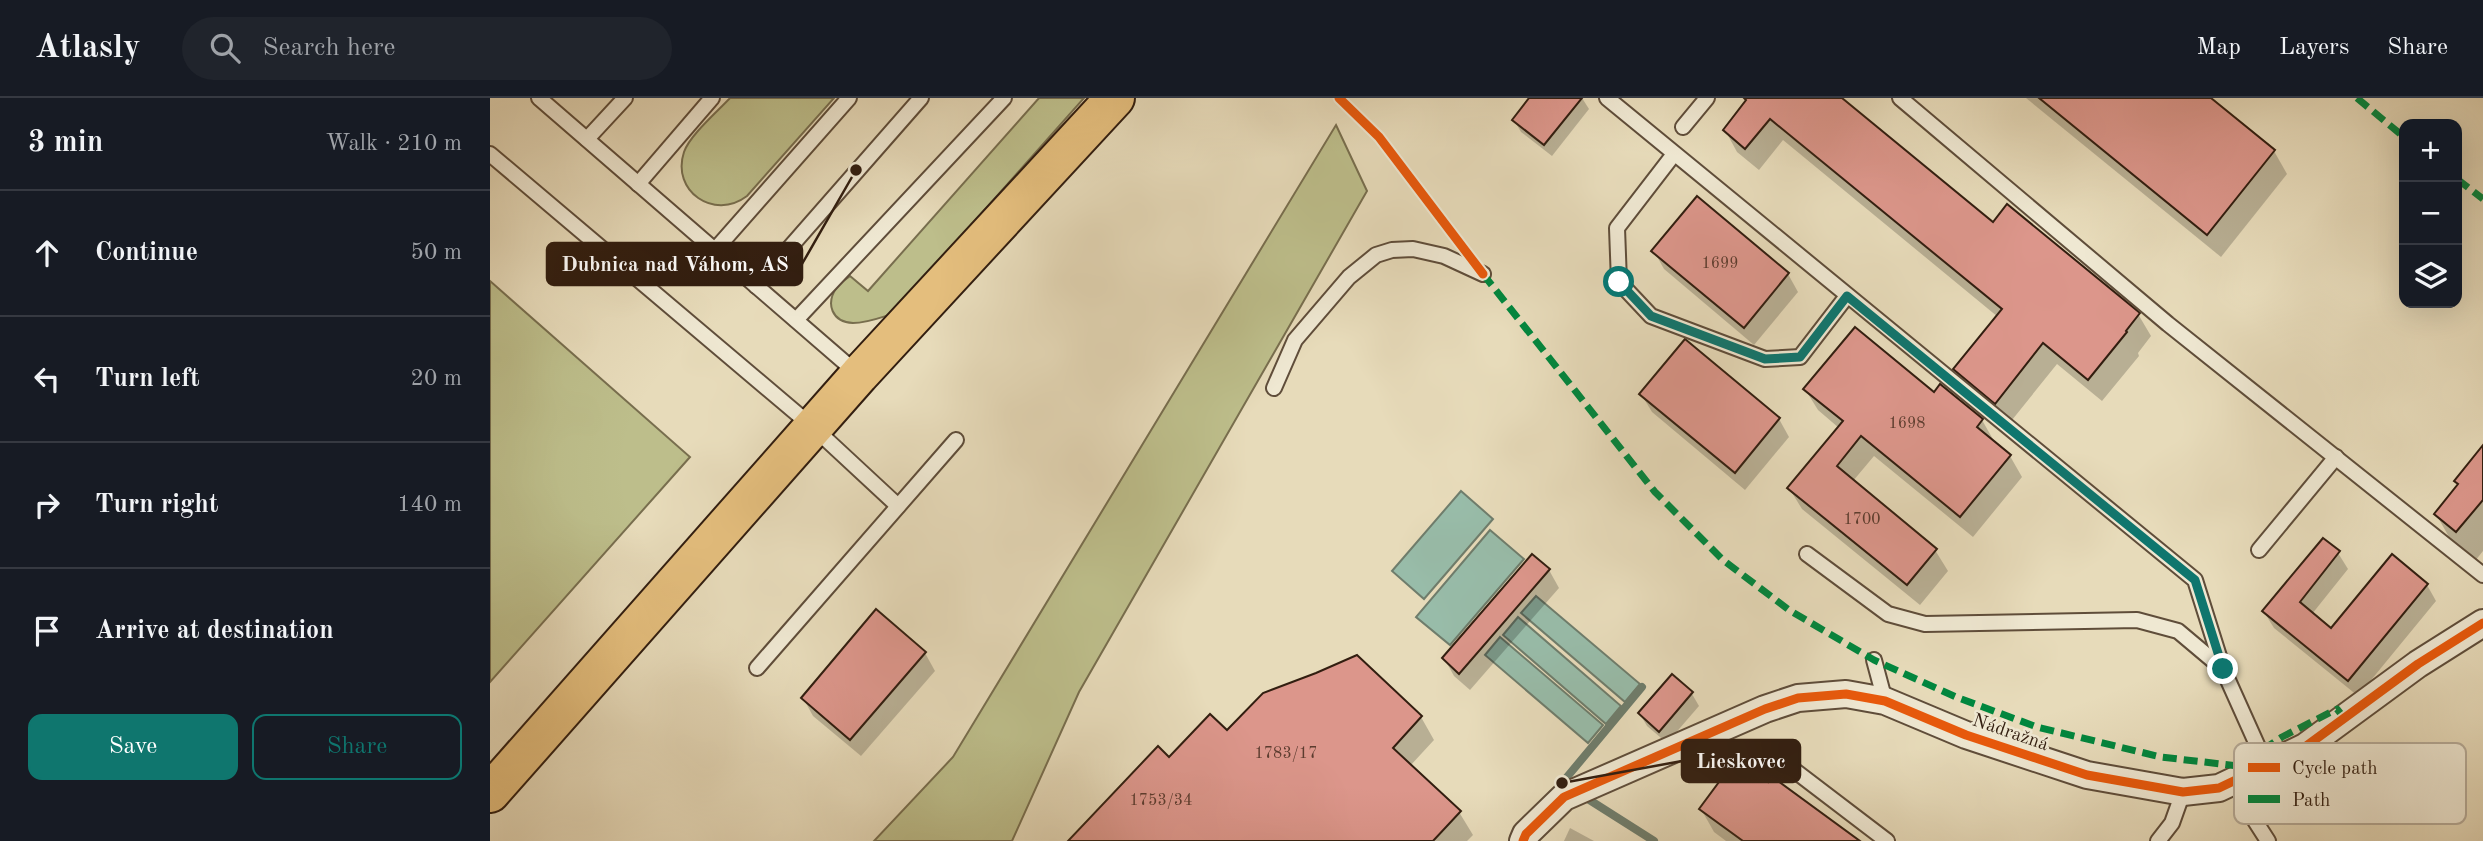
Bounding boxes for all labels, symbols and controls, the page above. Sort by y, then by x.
search box [182,17,672,80]
icon: search [206,29,244,67]
text: Atlasly [35,32,140,65]
text: Search here [262,35,396,61]
text: Map [2197,36,2241,60]
text: Layers [2279,36,2349,60]
text: Share [2387,36,2448,60]
map controls [2399,119,2462,308]
button: + [2399,119,2462,182]
text: 3 min [28,128,103,158]
text: Walk · 210 m [326,132,462,155]
button: − [2399,182,2462,245]
icon: ahead [28,234,66,272]
text: Continue [95,240,198,266]
text: 50 m [411,241,462,264]
callout: Dubnica nad Váhom, AS [547,243,802,285]
button: layers [2399,245,2462,308]
text: Dubnica nad Váhom, AS [561,255,789,276]
house number: 1699 [1701,256,1739,272]
route start [1603,266,1634,297]
icon: left [28,360,66,398]
text: Turn left [95,366,200,392]
text: 20 m [411,367,462,390]
house number: 1698 [1888,416,1926,432]
icon: right [28,486,66,524]
text: Turn right [95,492,218,518]
text: 140 m [397,493,462,516]
house number: 1700 [1843,512,1881,528]
icon: arrive [28,612,66,650]
text: Arrive at destination [95,618,334,644]
route end [2207,653,2238,684]
street label: Nádražná [1970,712,2051,755]
button: Save [28,714,238,780]
button: Share [252,714,462,780]
callout: Lieskovec [1682,740,1800,782]
legend [2234,743,2466,824]
house number: 1783/17 [1255,746,1317,762]
text: Lieskovec [1696,752,1786,773]
text: Cycle path [2292,760,2378,779]
text: Path [2292,792,2330,811]
house number: 1753/34 [1130,793,1192,809]

